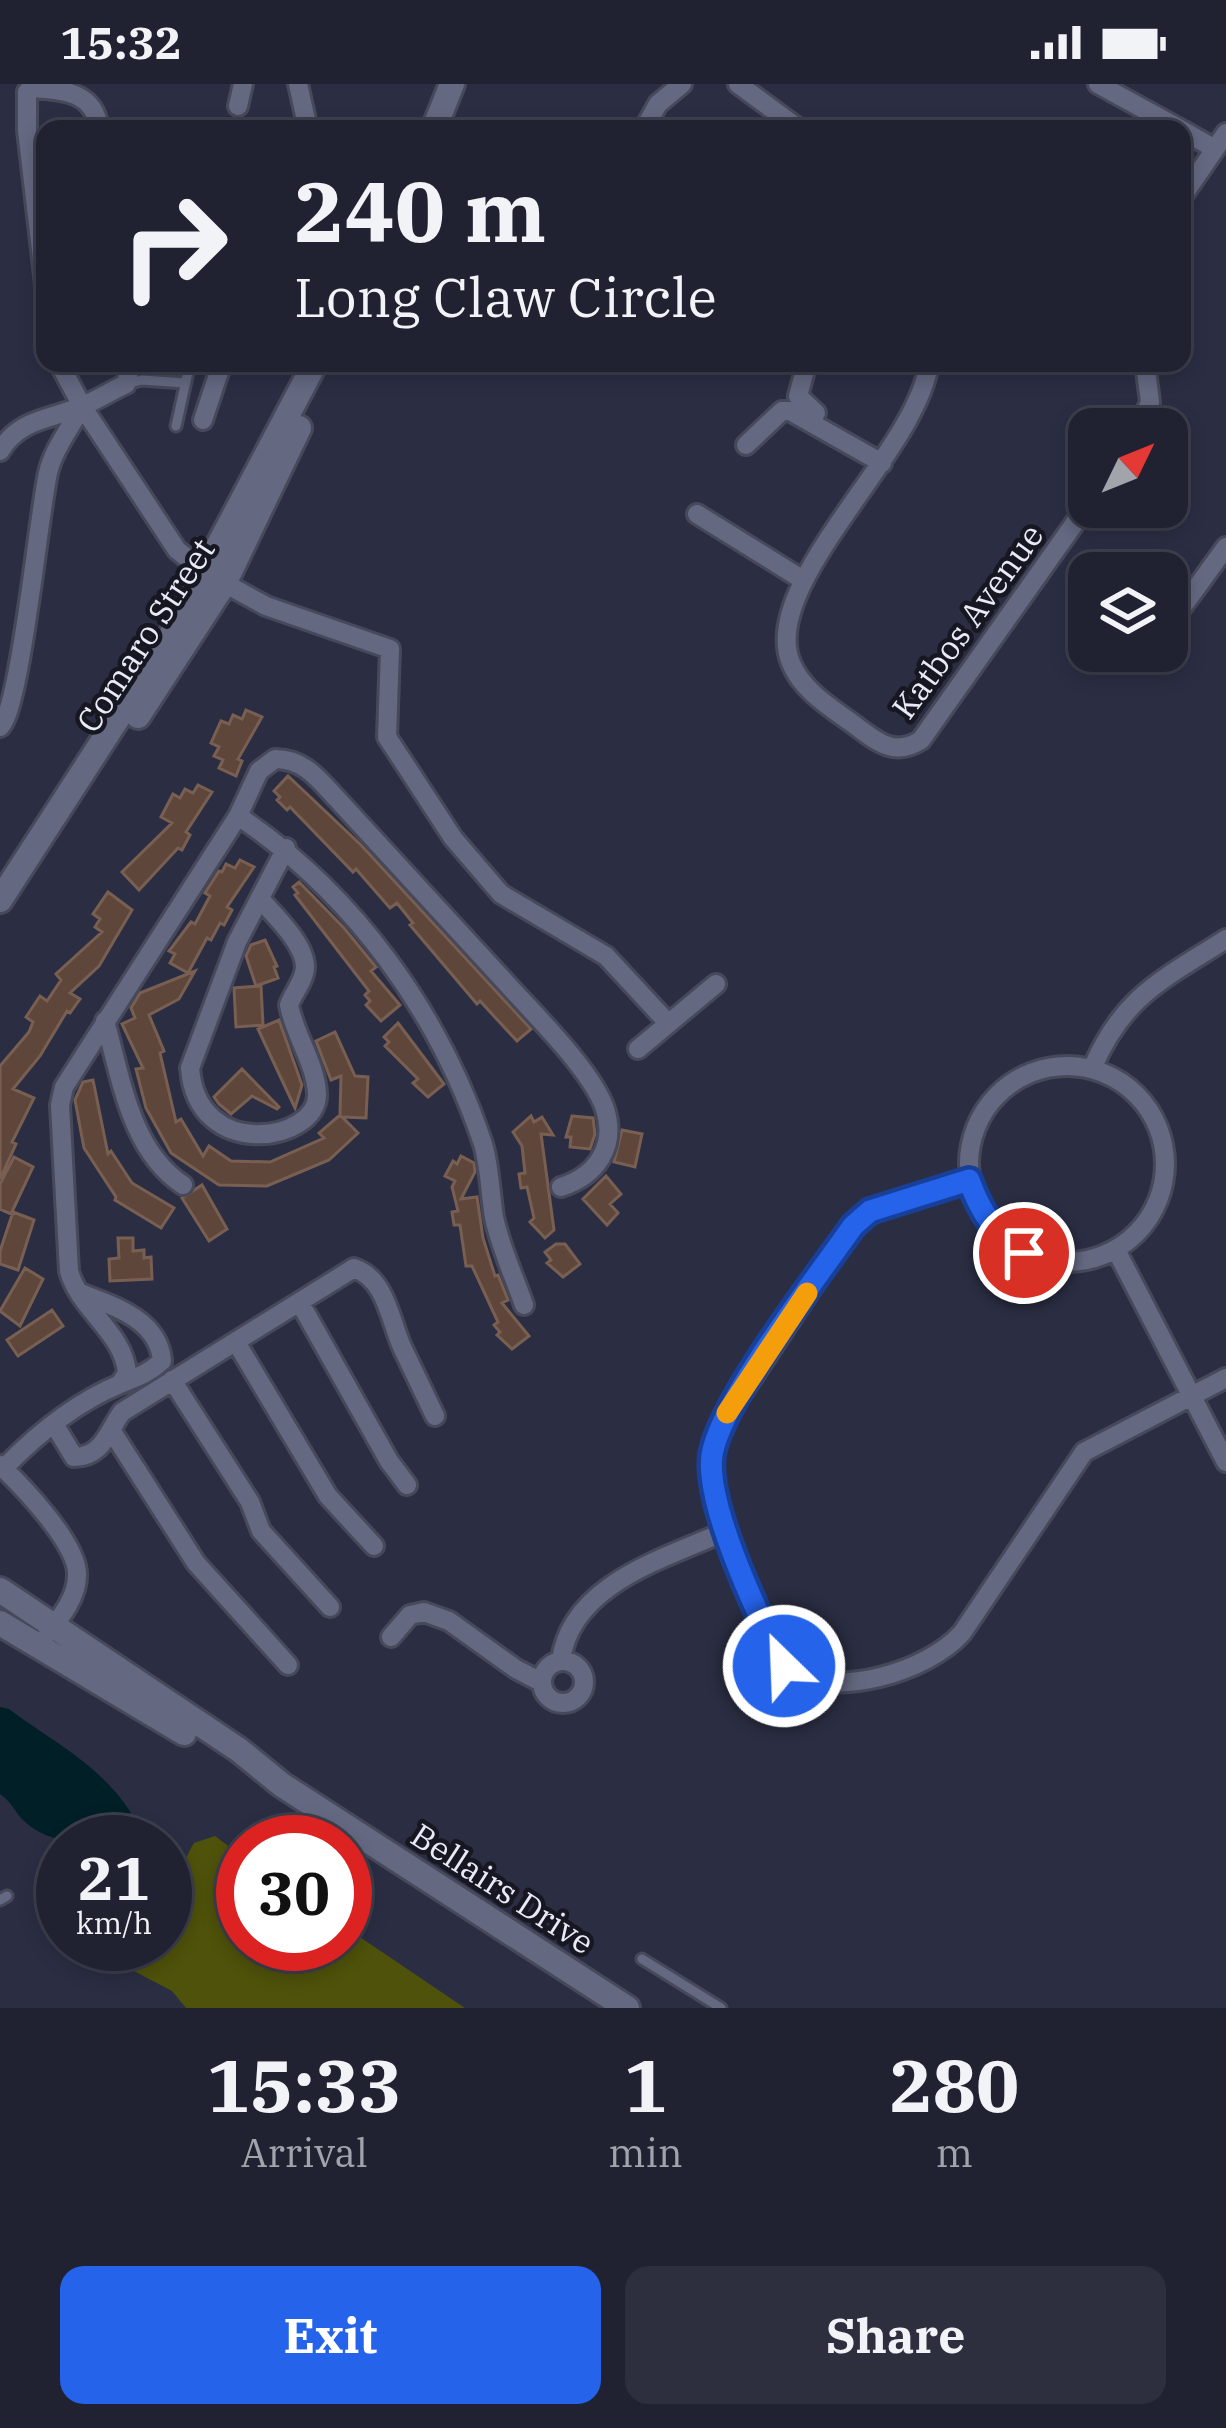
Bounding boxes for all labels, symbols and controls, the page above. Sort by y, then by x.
text: 15:32 [60,13,182,71]
text: 240 m [294,156,546,265]
icon: right [96,168,252,324]
text: Long Claw Circle [294,262,717,332]
north arrow [1068,408,1188,528]
map controls [1068,408,1188,672]
street label: Katbos Avenue [882,515,1052,727]
street label: Comaro Street [66,530,224,740]
button: layers [1068,552,1188,672]
pin [973,1202,1075,1304]
icon: arrive [991,1220,1057,1286]
position arrow [721,1603,847,1729]
street label: Bellairs Drive [403,1813,603,1963]
speed limit sign: 30 [216,1815,372,1971]
text: 21 [78,1838,150,1917]
text: km/h [76,1903,152,1942]
text: 15:33 [207,2038,401,2132]
text: 1 [624,2038,667,2132]
text: 280 [890,2038,1019,2132]
text: Arrival [241,2127,368,2178]
text: min [608,2127,683,2178]
text: m [936,2127,973,2178]
button: Exit [60,2266,601,2404]
button: Share [625,2266,1166,2404]

